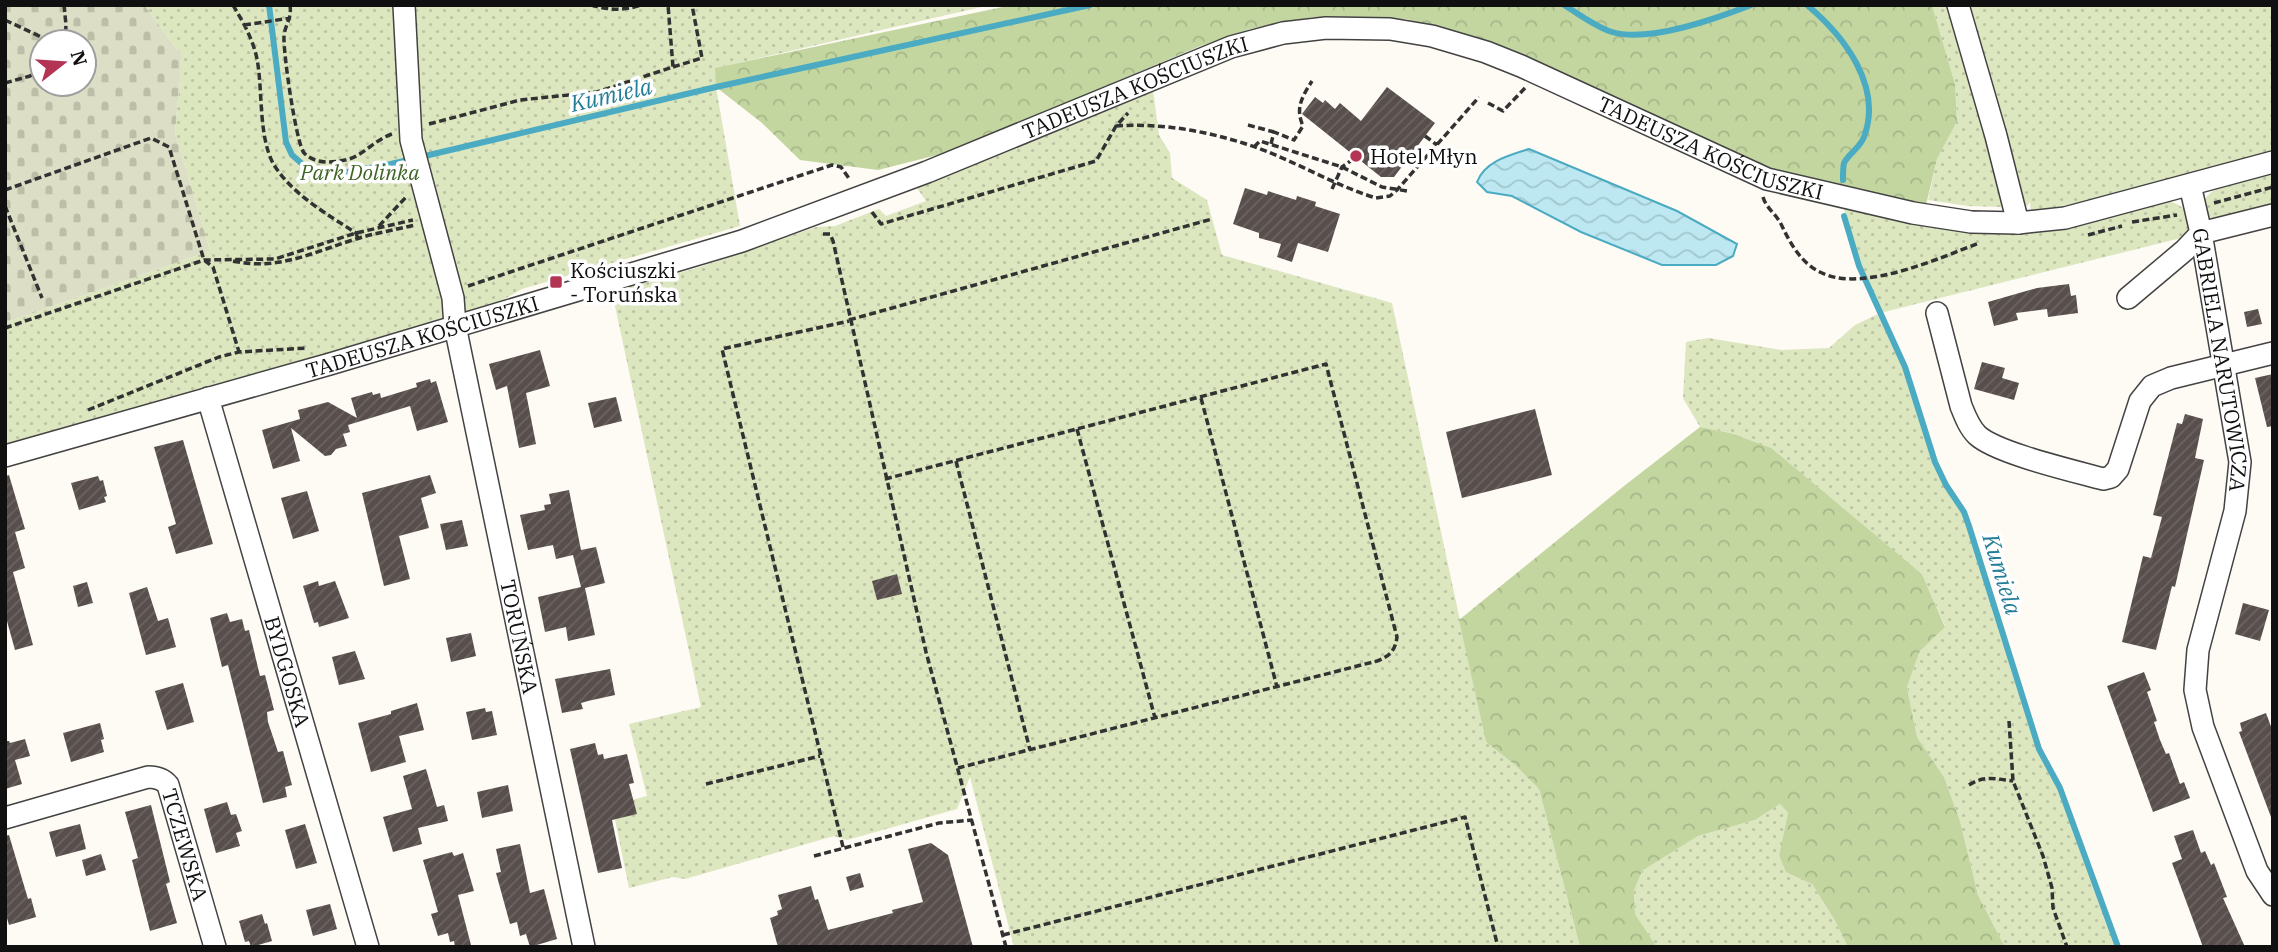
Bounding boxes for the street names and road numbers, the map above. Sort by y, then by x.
street label: TADEUSZA KOŚCIUSZKI [1018,29,1251,145]
street label: TADEUSZA KOŚCIUSZKI [1594,89,1826,206]
street label: GABRIELA NARUTOWICZA [2186,226,2254,494]
street label: TADEUSZA KOŚCIUSZKI [302,288,542,384]
street label: TORUŃSKA [494,577,545,697]
street label: BYDGOSKA [258,613,317,731]
street label: TCZEWSKA [156,785,215,905]

